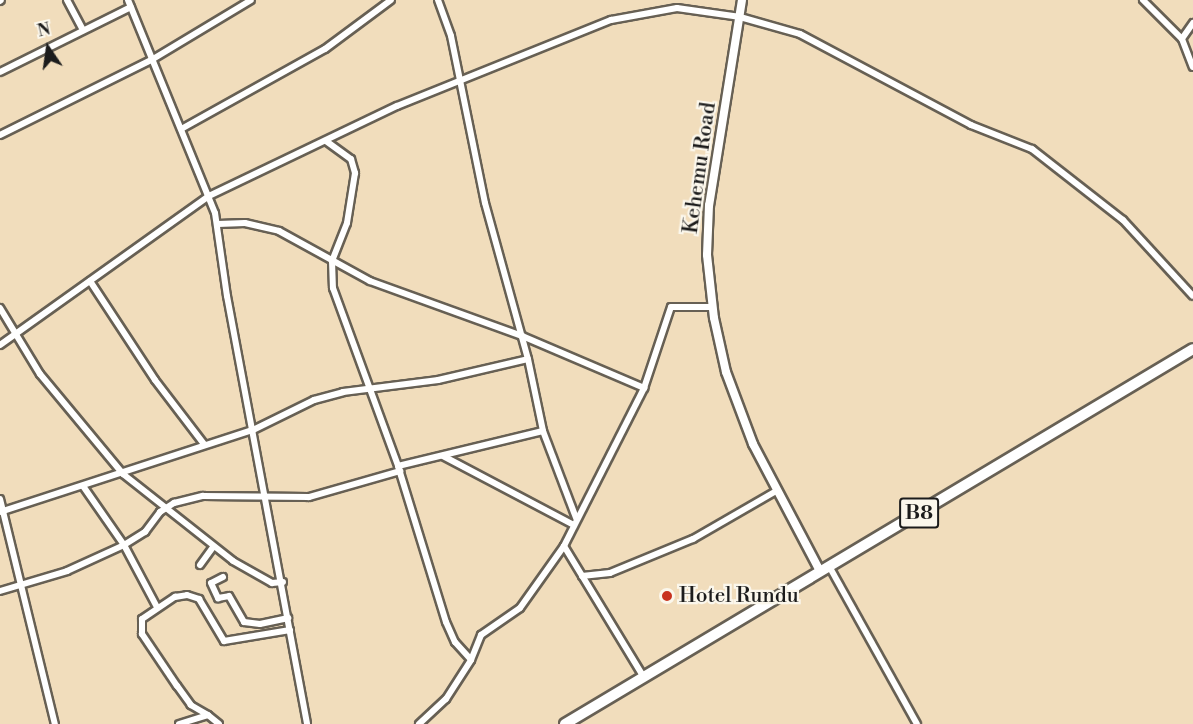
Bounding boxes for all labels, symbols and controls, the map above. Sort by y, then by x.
north arrow [18,18,78,78]
text: N [36,19,52,42]
street label: Kehemu Road [678,101,722,235]
road number: B8 [898,496,940,530]
place label: Hotel Rundu [679,583,799,609]
marker: Hotel Rundu [660,589,674,603]

